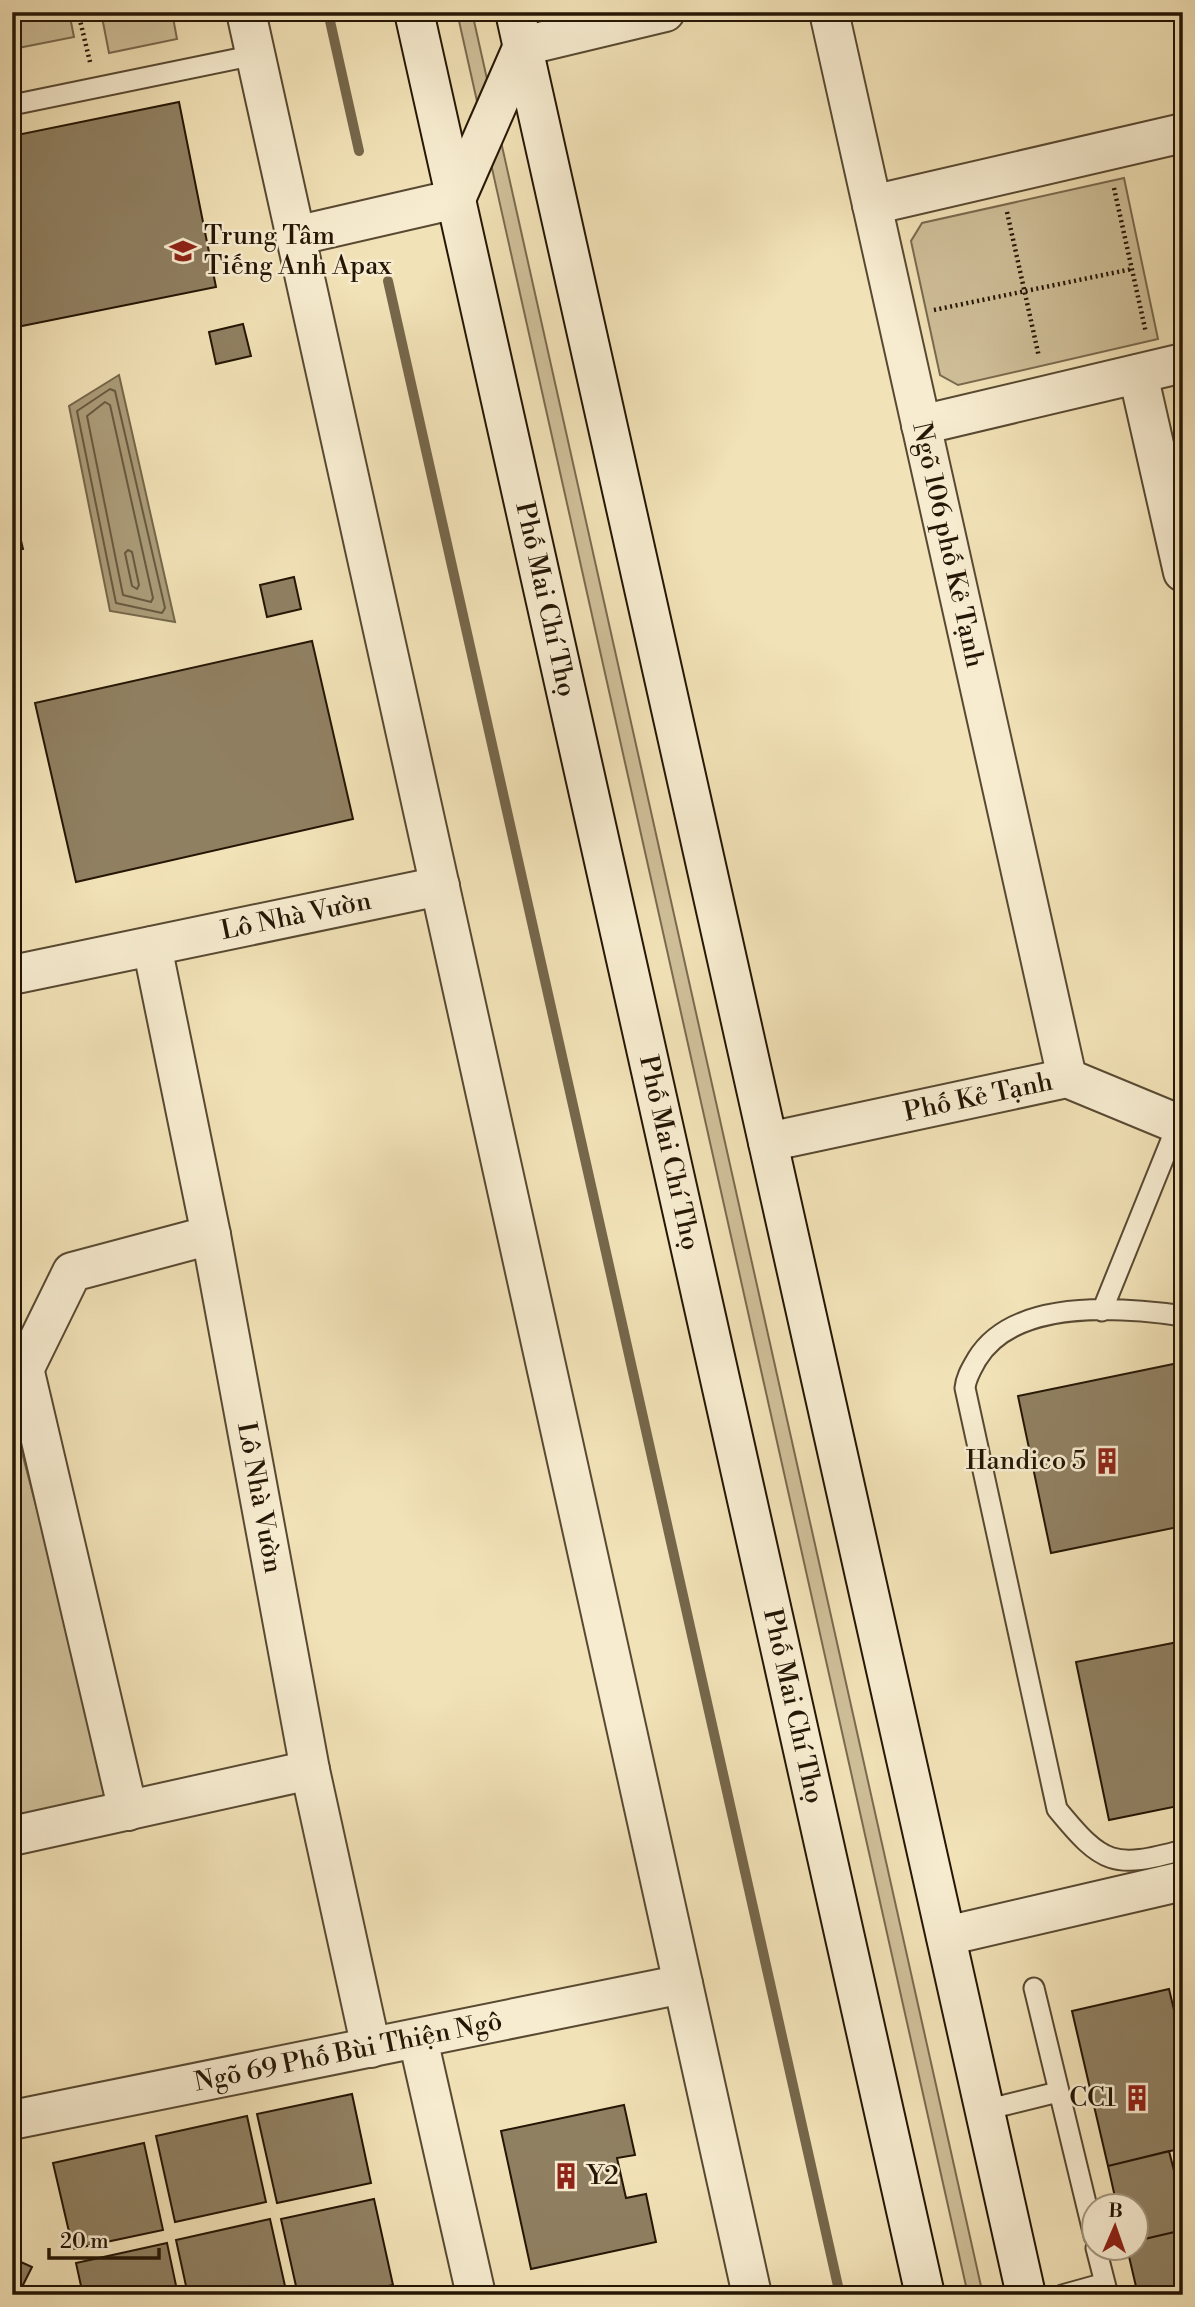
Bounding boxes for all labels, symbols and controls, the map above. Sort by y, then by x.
place label: Trung Tâm Tiếng Anh Apax [204,220,392,282]
school or university icon: Trung Tâm Tiếng Anh Apax [168,236,198,266]
street label: Ngõ 106 phố Kẻ Tạnh [905,419,991,671]
street label: Phố Mai Chí Thọ [508,499,583,700]
street label: Lô Nhà Vườn [218,885,374,947]
street label: Phố Mai Chí Thọ [632,1052,707,1253]
street label: Phố Kẻ Tạnh [901,1065,1056,1129]
street label: Lô Nhà Vườn [230,1420,289,1576]
place label: Handico 5 [966,1445,1086,1477]
building icon: Handico 5 [1092,1446,1122,1476]
street label: Phố Mai Chí Thọ [756,1606,830,1806]
street label: Ngõ 69 Phố Bùi Thiện Ngô [191,2005,505,2099]
place label: CC1 [1069,2082,1116,2114]
building icon: CC1 [1122,2083,1152,2113]
place label: Y2 [585,2160,619,2192]
building icon: Y2 [551,2161,581,2191]
north arrow [1080,2192,1150,2262]
text: B [1108,2199,1123,2223]
scale bar [49,2216,159,2260]
text: 20 m [60,2229,109,2255]

